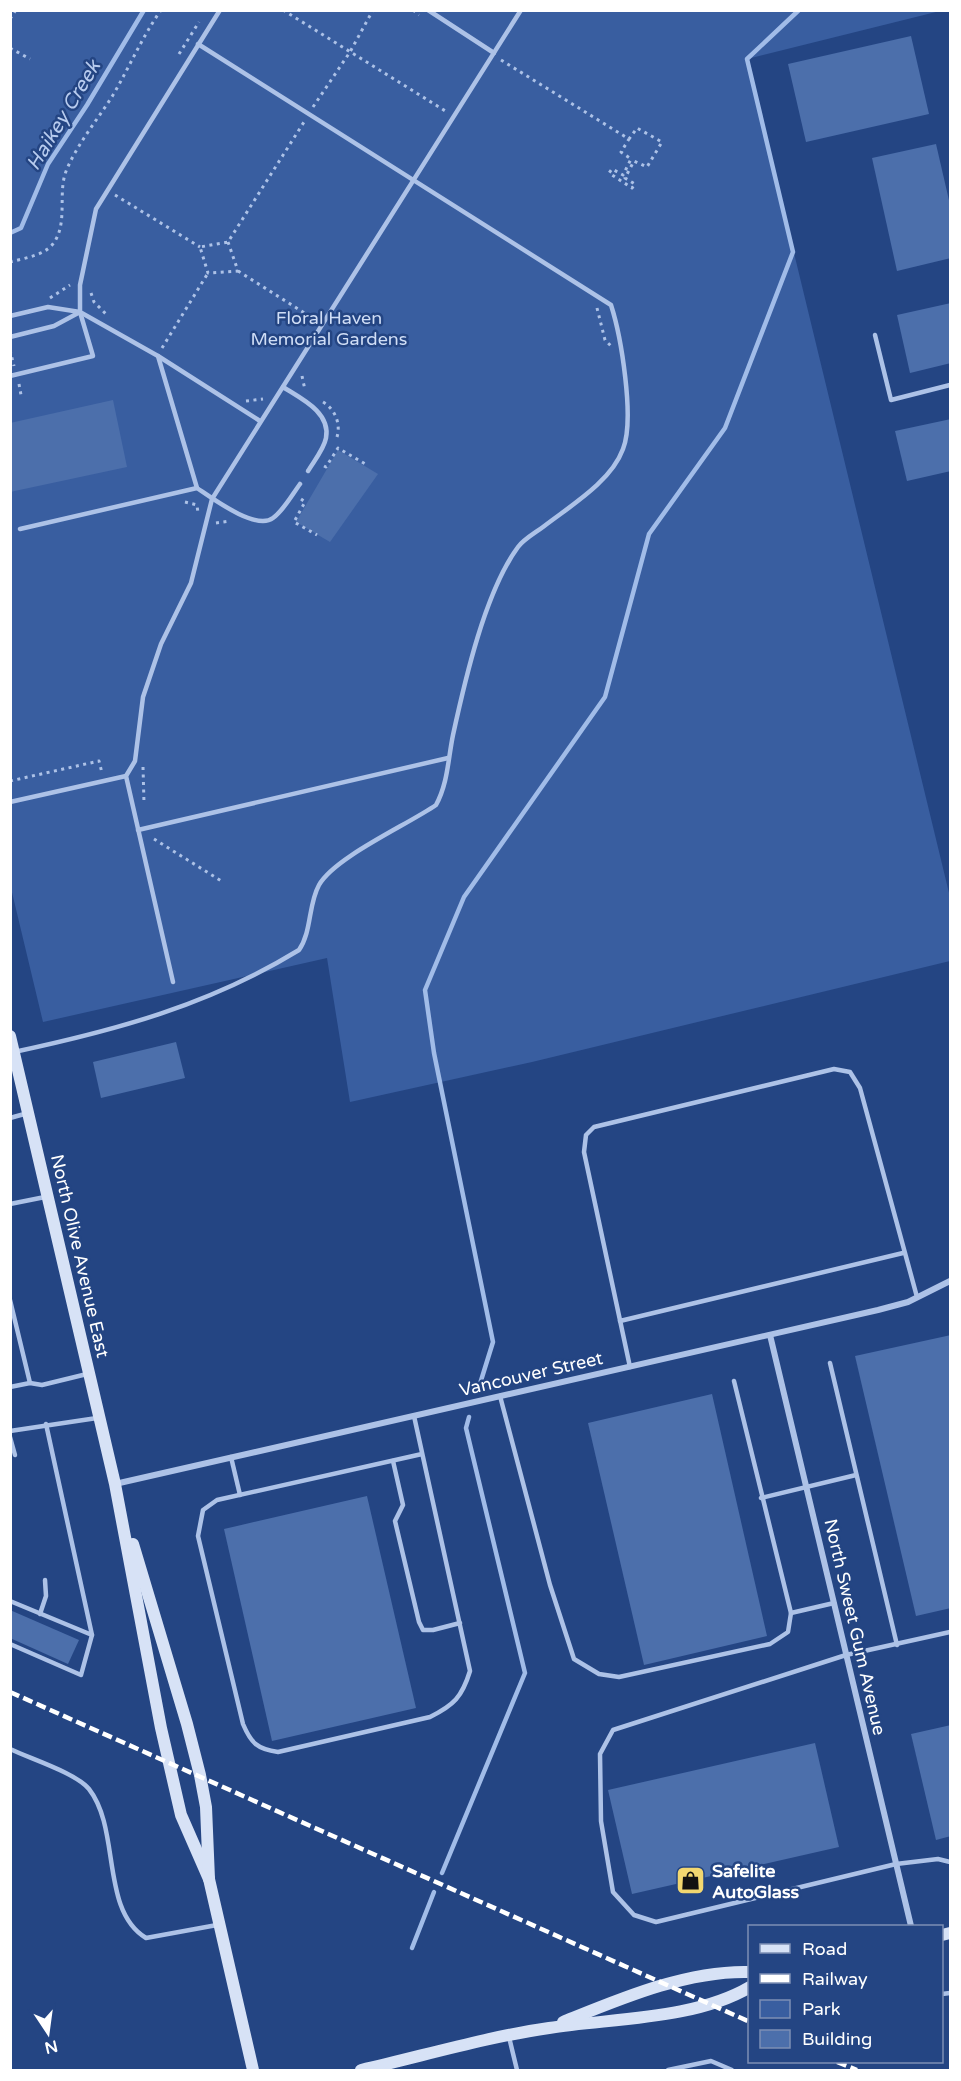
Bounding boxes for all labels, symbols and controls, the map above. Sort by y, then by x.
water label: Haikey Creek [22,54,107,175]
park label: Floral Haven Memorial Gardens [251,307,407,350]
street label: North Olive Avenue East [46,1152,114,1360]
street label: Vancouver Street [457,1347,605,1401]
street label: North Sweet Gum Avenue [819,1517,891,1737]
place label: Safelite AutoGlass [712,1860,800,1903]
shop icon: Safelite AutoGlass [675,1865,707,1897]
legend [748,1925,943,2063]
text: Road [802,1938,847,1960]
text: Railway [802,1968,868,1990]
text: Park [802,1998,841,2020]
north arrow [18,2003,78,2063]
text: Building [802,2028,872,2050]
text: N [43,2035,60,2058]

